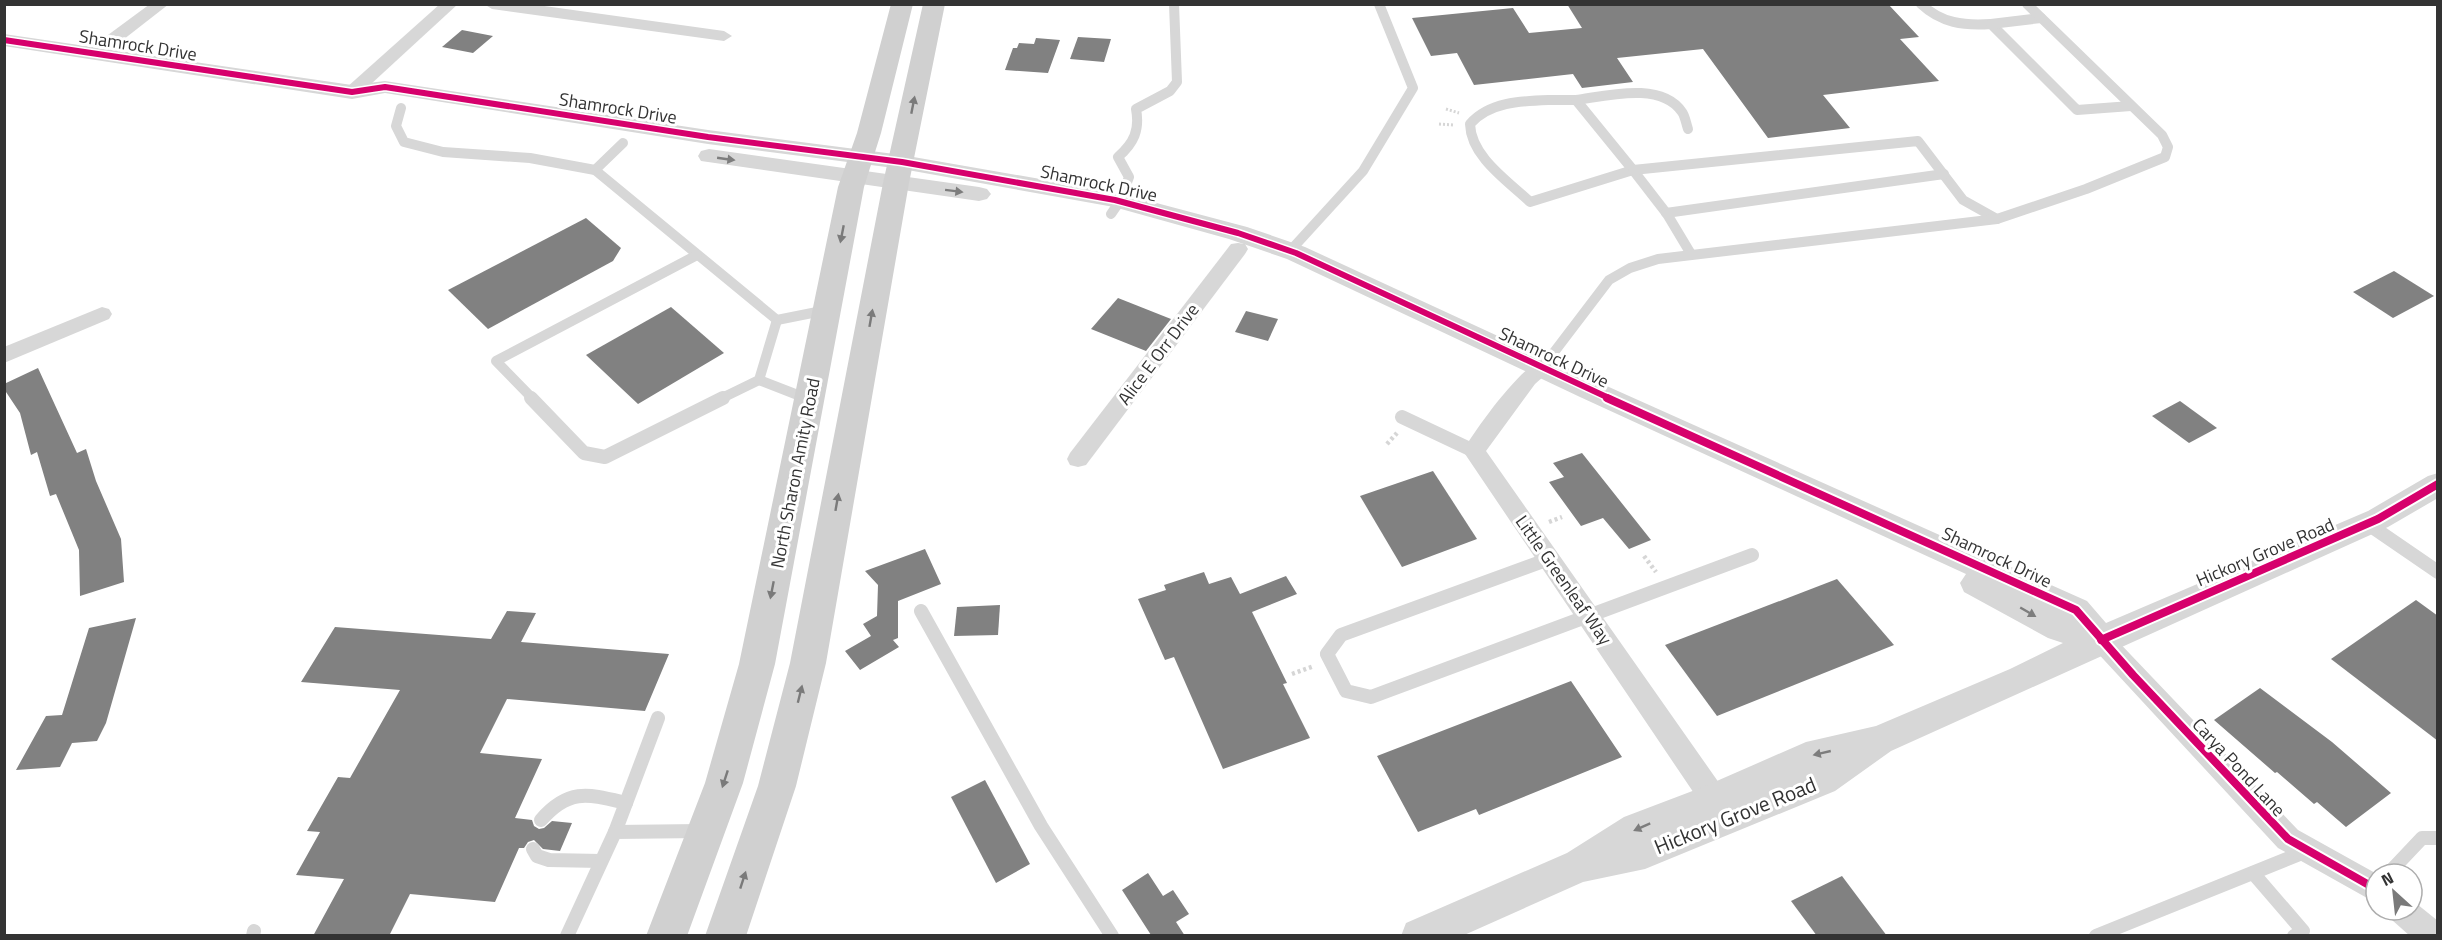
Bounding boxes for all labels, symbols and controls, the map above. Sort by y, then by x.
street label: Shamrock Drive [77,22,199,68]
street label: Shamrock Drive [557,85,679,131]
one-way arrow [909,95,918,114]
one-way arrow [717,154,736,163]
street label: Shamrock Drive [1038,157,1160,209]
one-way arrow [944,186,963,196]
one-way arrow [837,225,846,244]
street label: Alice E Orr Drive [1111,297,1205,411]
one-way arrow [867,309,876,328]
street label: Shamrock Drive [1494,320,1614,394]
street label: North Sharon Amity Road [763,376,827,570]
one-way arrow [833,493,842,512]
street label: Little Greenleaf Way [1509,510,1619,651]
street label: Hickory Grove Road [2192,511,2338,593]
street label: Shamrock Drive [1937,520,2057,594]
one-way arrow [767,581,776,600]
one-way arrow [2020,607,2037,617]
one-way arrow [796,685,805,703]
street label: Carya Pond Lane [2186,712,2292,822]
one-way arrow [1813,749,1831,759]
street label: Hickory Grove Road [1649,768,1821,862]
one-way arrow [719,770,729,788]
one-way arrow [1633,823,1651,833]
north arrow [2364,862,2424,922]
text: N [2377,865,2398,892]
one-way arrow [738,871,748,889]

